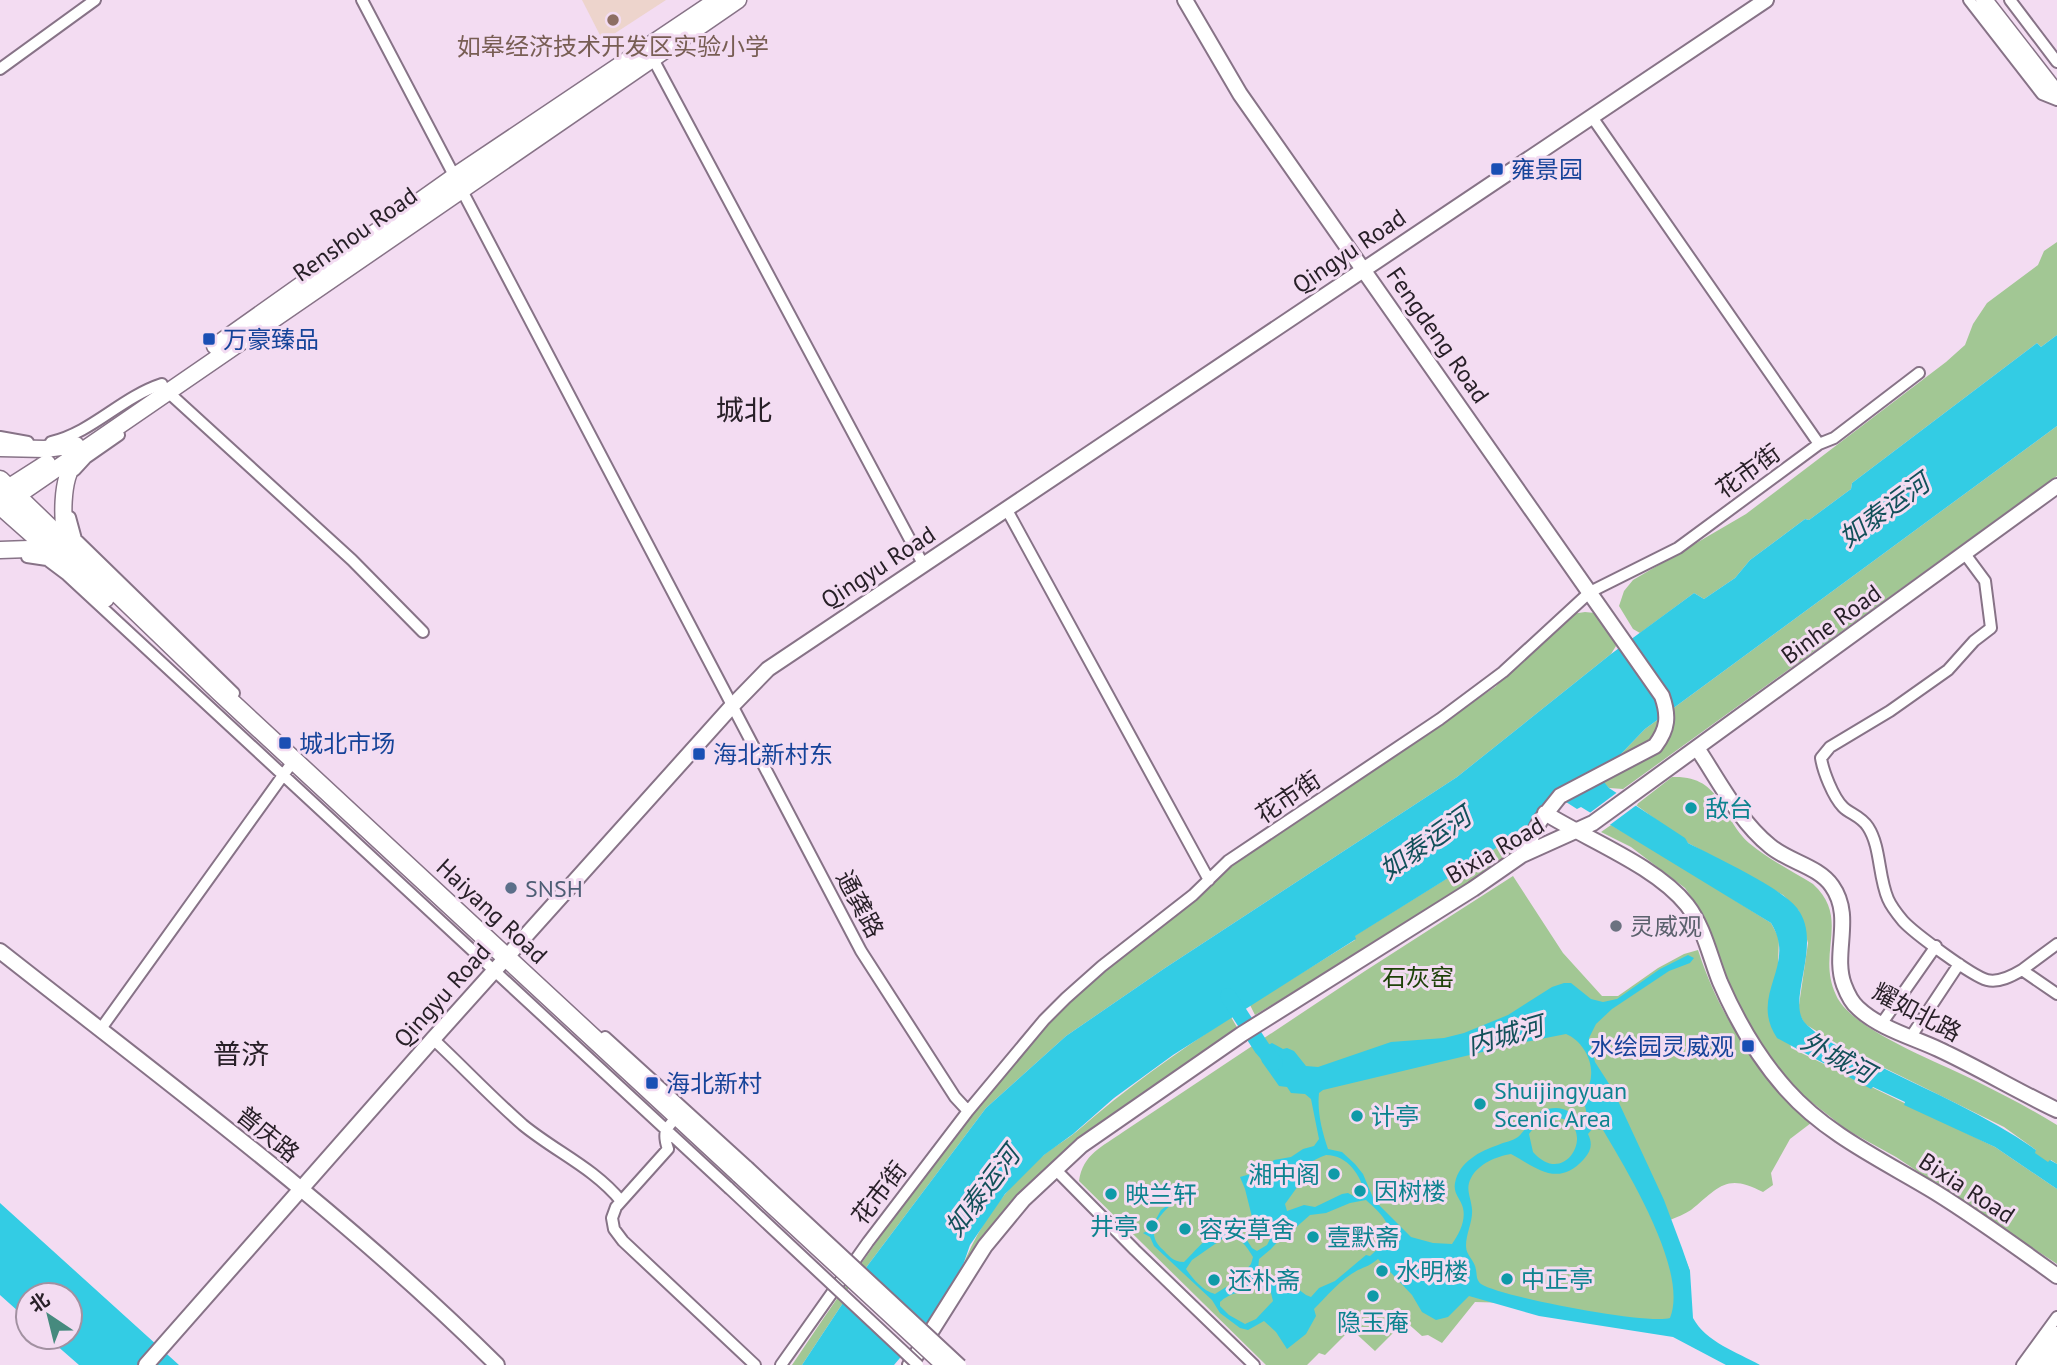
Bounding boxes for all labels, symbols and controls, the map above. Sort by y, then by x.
marker: 如皋经济技术开发区实验小学 [605,12,621,28]
place label: 如皋经济技术开发区实验小学 [457,31,769,62]
place label: 雍景园 [1511,154,1583,185]
marker: 雍景园 [1489,161,1505,177]
street label: Renshou Road [287,180,423,288]
street label: Qingyu Road [1286,202,1412,300]
street label: Fengdeng Road [1380,261,1496,409]
place label: 万豪臻品 [223,324,319,355]
marker: 万豪臻品 [201,331,217,347]
district label: 城北 [716,391,772,428]
street label: 花市街 [1710,437,1786,505]
water label: 如泰运河 [1832,463,1940,554]
street label: Qingyu Road [815,519,941,615]
street label: Binhe Road [1775,577,1887,671]
place label: 城北市场 [299,728,395,759]
marker: 城北市场 [277,735,293,751]
place label: 海北新村东 [713,739,833,770]
marker: 海北新村东 [691,746,707,762]
street label: 花市街 [1249,764,1327,830]
place label: 敌台 [1705,793,1753,824]
water label: 如泰运河 [1373,797,1481,886]
marker: 敌台 [1683,800,1699,816]
street label: Bixia Road [1440,809,1550,891]
street label: Haiyang Road [430,852,554,970]
street label: 通龚路 [829,865,891,943]
place label: SNSH [525,873,583,904]
marker: SNSH [503,880,519,896]
place label: 灵威观 [1630,911,1702,942]
marker: 灵威观 [1608,918,1624,934]
street label: Qingyu Road [387,936,497,1054]
park label: 石灰窑 [1382,962,1454,993]
street label: 耀如北路 [1867,976,1967,1048]
water label: 内城河 [1463,1007,1552,1062]
water label: 外城河 [1796,1024,1885,1092]
place label: 水绘园灵威观 [1590,1031,1734,1062]
district label: 普济 [213,1035,269,1072]
marker: 水绘园灵威观 [1740,1038,1756,1054]
place label: 海北新村 [666,1068,762,1099]
marker: 海北新村 [644,1075,660,1091]
place label: Shuijingyuan Scenic Area [1494,1075,1627,1134]
marker: Shuijingyuan Scenic Area [1472,1096,1488,1112]
street label: 普庆路 [230,1099,306,1169]
place label: 计亭 [1371,1101,1419,1132]
marker: 计亭 [1349,1108,1365,1124]
water label: 如泰运河 [938,1136,1029,1242]
street label: Bixia Road [1913,1145,2021,1231]
street label: 花市街 [845,1155,913,1231]
place label: 湘中阁 [1248,1159,1320,1190]
marker: 湘中阁 [1326,1166,1342,1182]
place label: 因树楼 [1374,1176,1446,1207]
place label: 映兰轩 [1125,1179,1197,1210]
marker: 因树楼 [1352,1183,1368,1199]
marker: 映兰轩 [1103,1186,1119,1202]
place label: 井亭 [1090,1211,1138,1242]
place label: 容安草舍 [1199,1214,1295,1245]
marker: 井亭 [1144,1218,1160,1234]
marker: 容安草舍 [1177,1221,1193,1237]
place label: 壹默斋 [1327,1222,1399,1253]
marker: 壹默斋 [1305,1229,1321,1245]
place label: 水明楼 [1396,1256,1468,1287]
marker: 水明楼 [1374,1263,1390,1279]
place label: 中正亭 [1521,1264,1593,1295]
place label: 还朴斋 [1228,1265,1300,1296]
marker: 中正亭 [1499,1271,1515,1287]
marker: 还朴斋 [1206,1272,1222,1288]
north arrow [14,1281,84,1351]
text: 北 [25,1287,54,1317]
marker: 隐玉庵 [1365,1288,1381,1304]
place label: 隐玉庵 [1337,1307,1409,1338]

